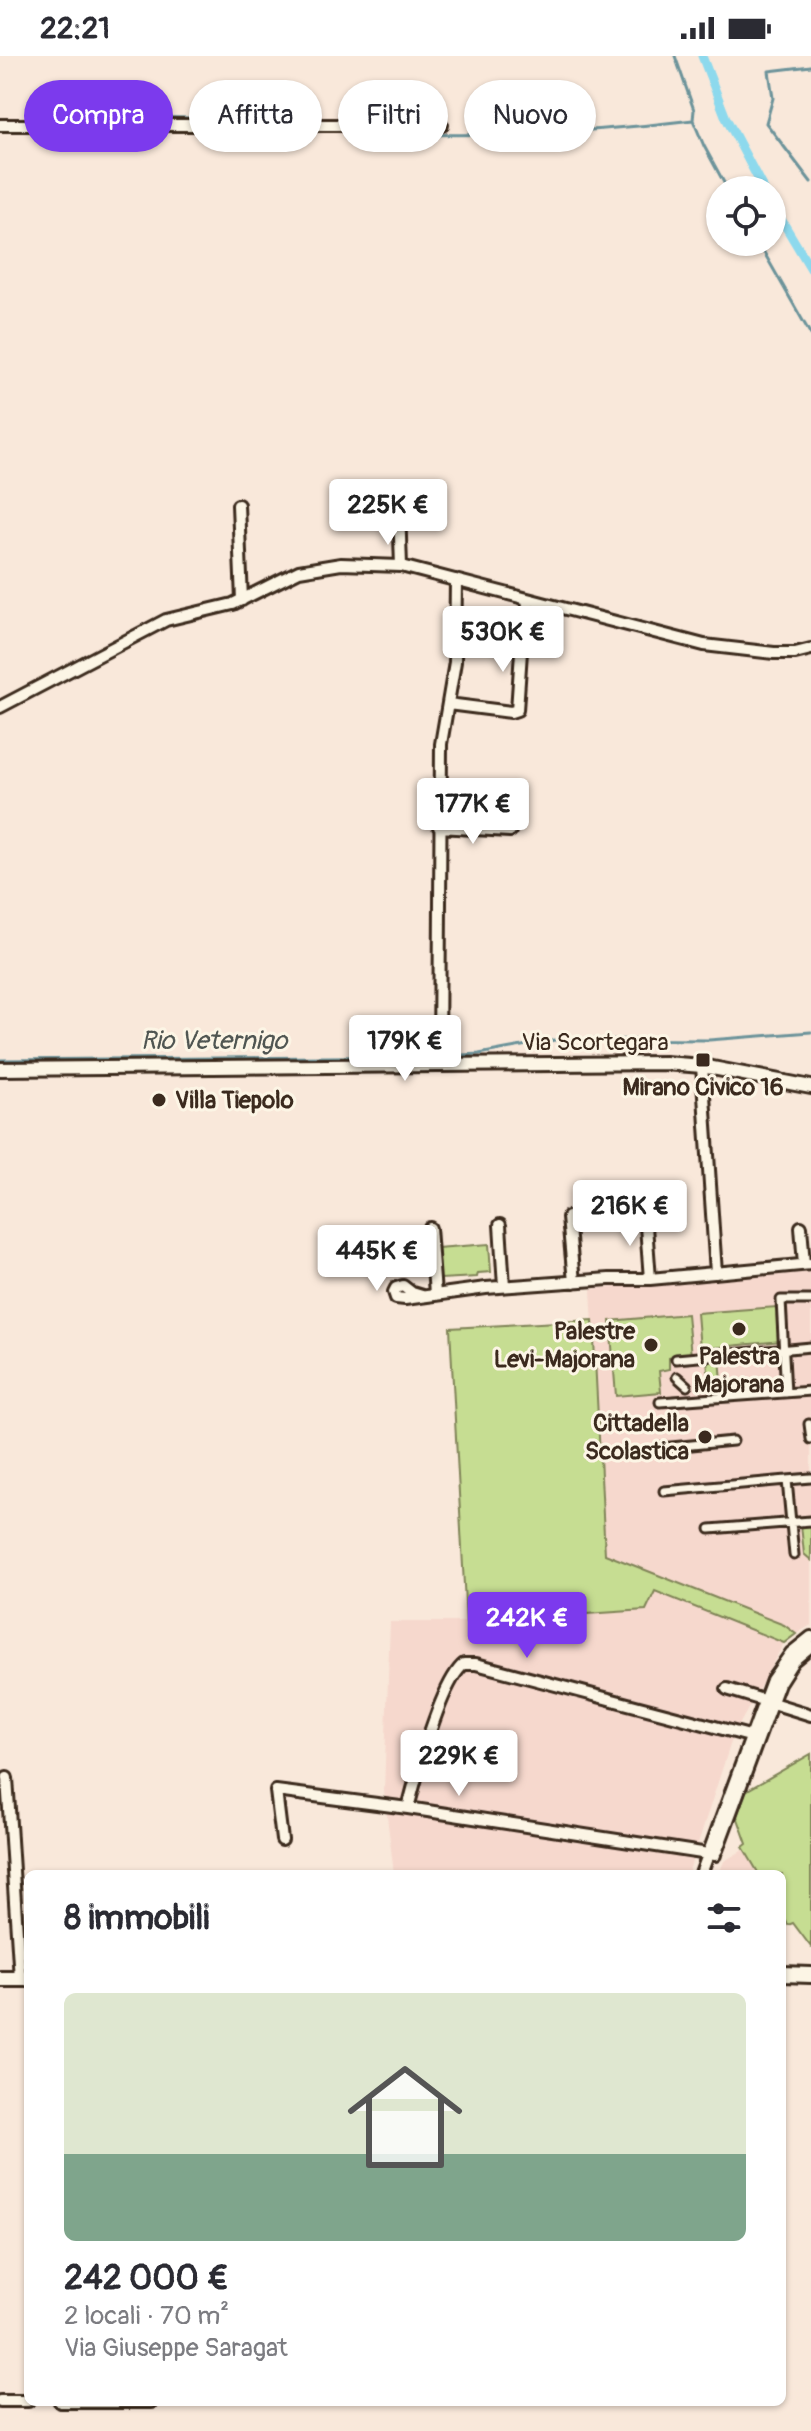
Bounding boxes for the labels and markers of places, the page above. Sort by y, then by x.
pin: 225K € [323,479,453,547]
pin: 530K € [438,606,568,674]
pin: 177K € [408,778,538,846]
pin: 179K € [340,1015,470,1083]
marker: Mirano Civico 16 [694,1051,712,1069]
place label: Mirano Civico 16 [622,1073,784,1102]
place label: Villa Tiepolo [175,1086,294,1115]
marker: Villa Tiepolo [150,1091,168,1109]
pin: 216K € [565,1180,695,1248]
pin: 445K € [312,1225,442,1293]
place label: Palestre Levi-Majorana [494,1317,636,1374]
marker: Palestra Majorana [730,1320,748,1338]
marker: Palestre Levi-Majorana [642,1336,660,1354]
place label: Palestra Majorana [694,1342,784,1399]
place label: Cittadella Scolastica [585,1409,689,1466]
marker: Cittadella Scolastica [696,1428,714,1446]
pin: 242K € [462,1592,592,1660]
pin: 229K € [394,1730,524,1798]

